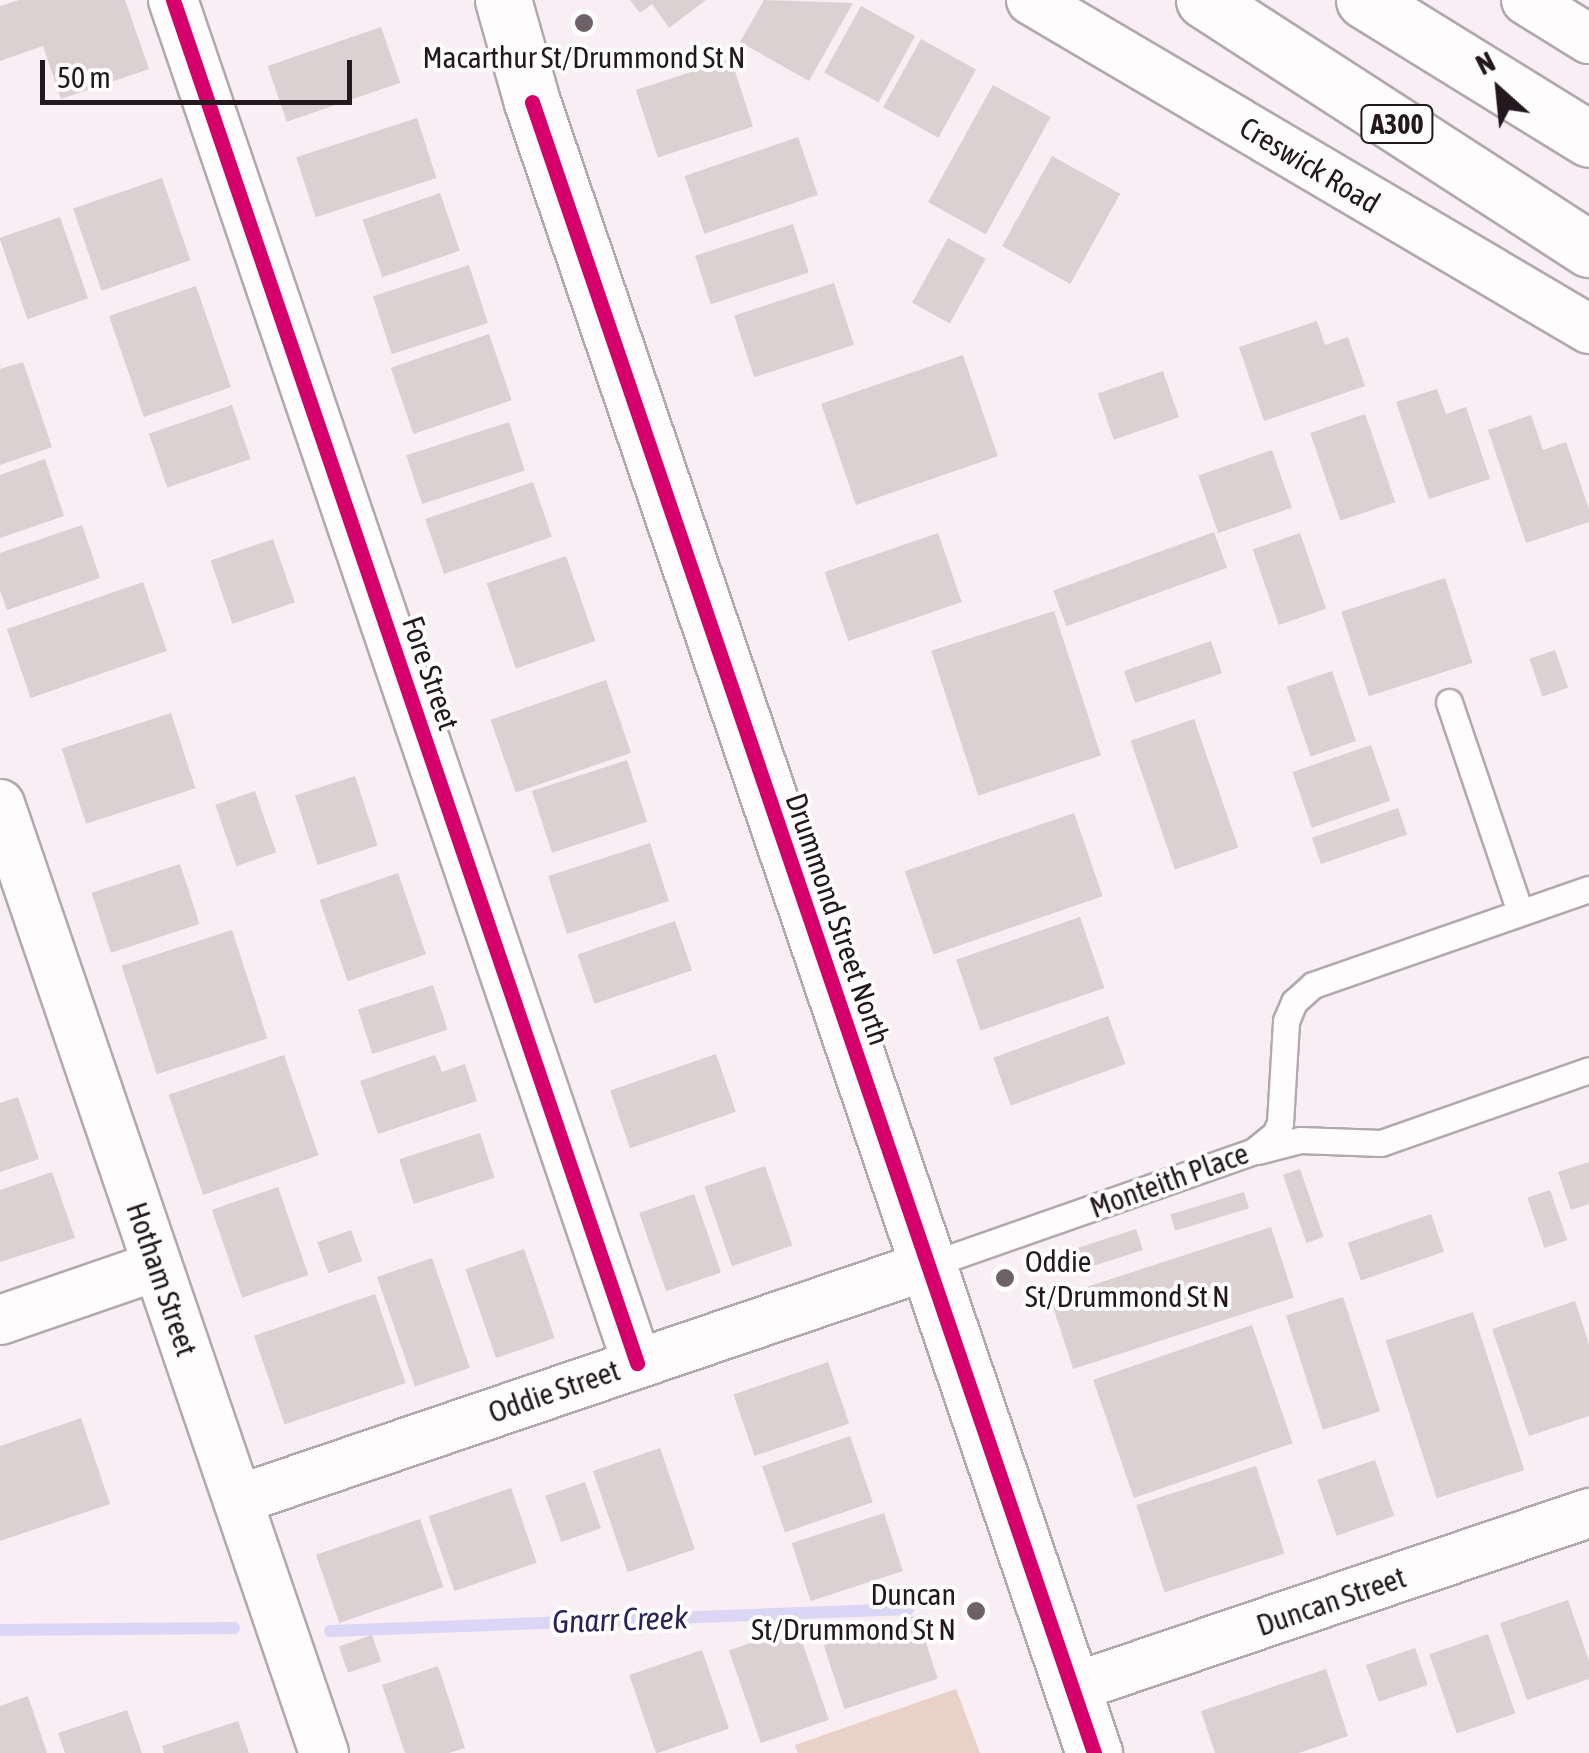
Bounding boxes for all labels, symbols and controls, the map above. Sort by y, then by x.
marker: Macarthur St/Drummond St N [573,12,595,34]
place label: Macarthur St/Drummond St N [422,39,746,75]
scale bar [45,40,358,102]
north arrow [1449,40,1549,140]
text: N [1471,45,1500,81]
text: 50 m [57,60,111,94]
road number: A300 [1360,101,1434,147]
street label: Creswick Road [1233,109,1387,221]
street label: Fore Street [395,611,467,735]
street label: Drummond Street North [778,788,898,1050]
street label: Monteith Place [1085,1135,1253,1225]
street label: Hotham Street [119,1197,205,1361]
place label: Oddie St/Drummond St N [1025,1243,1230,1314]
marker: Oddie St/Drummond St N [994,1267,1016,1289]
street label: Oddie Street [484,1352,624,1430]
street label: Duncan Street [1252,1559,1410,1643]
place label: Duncan St/Drummond St N [751,1576,956,1646]
water label: Gnarr Creek [551,1598,689,1642]
marker: Duncan St/Drummond St N [965,1600,987,1622]

